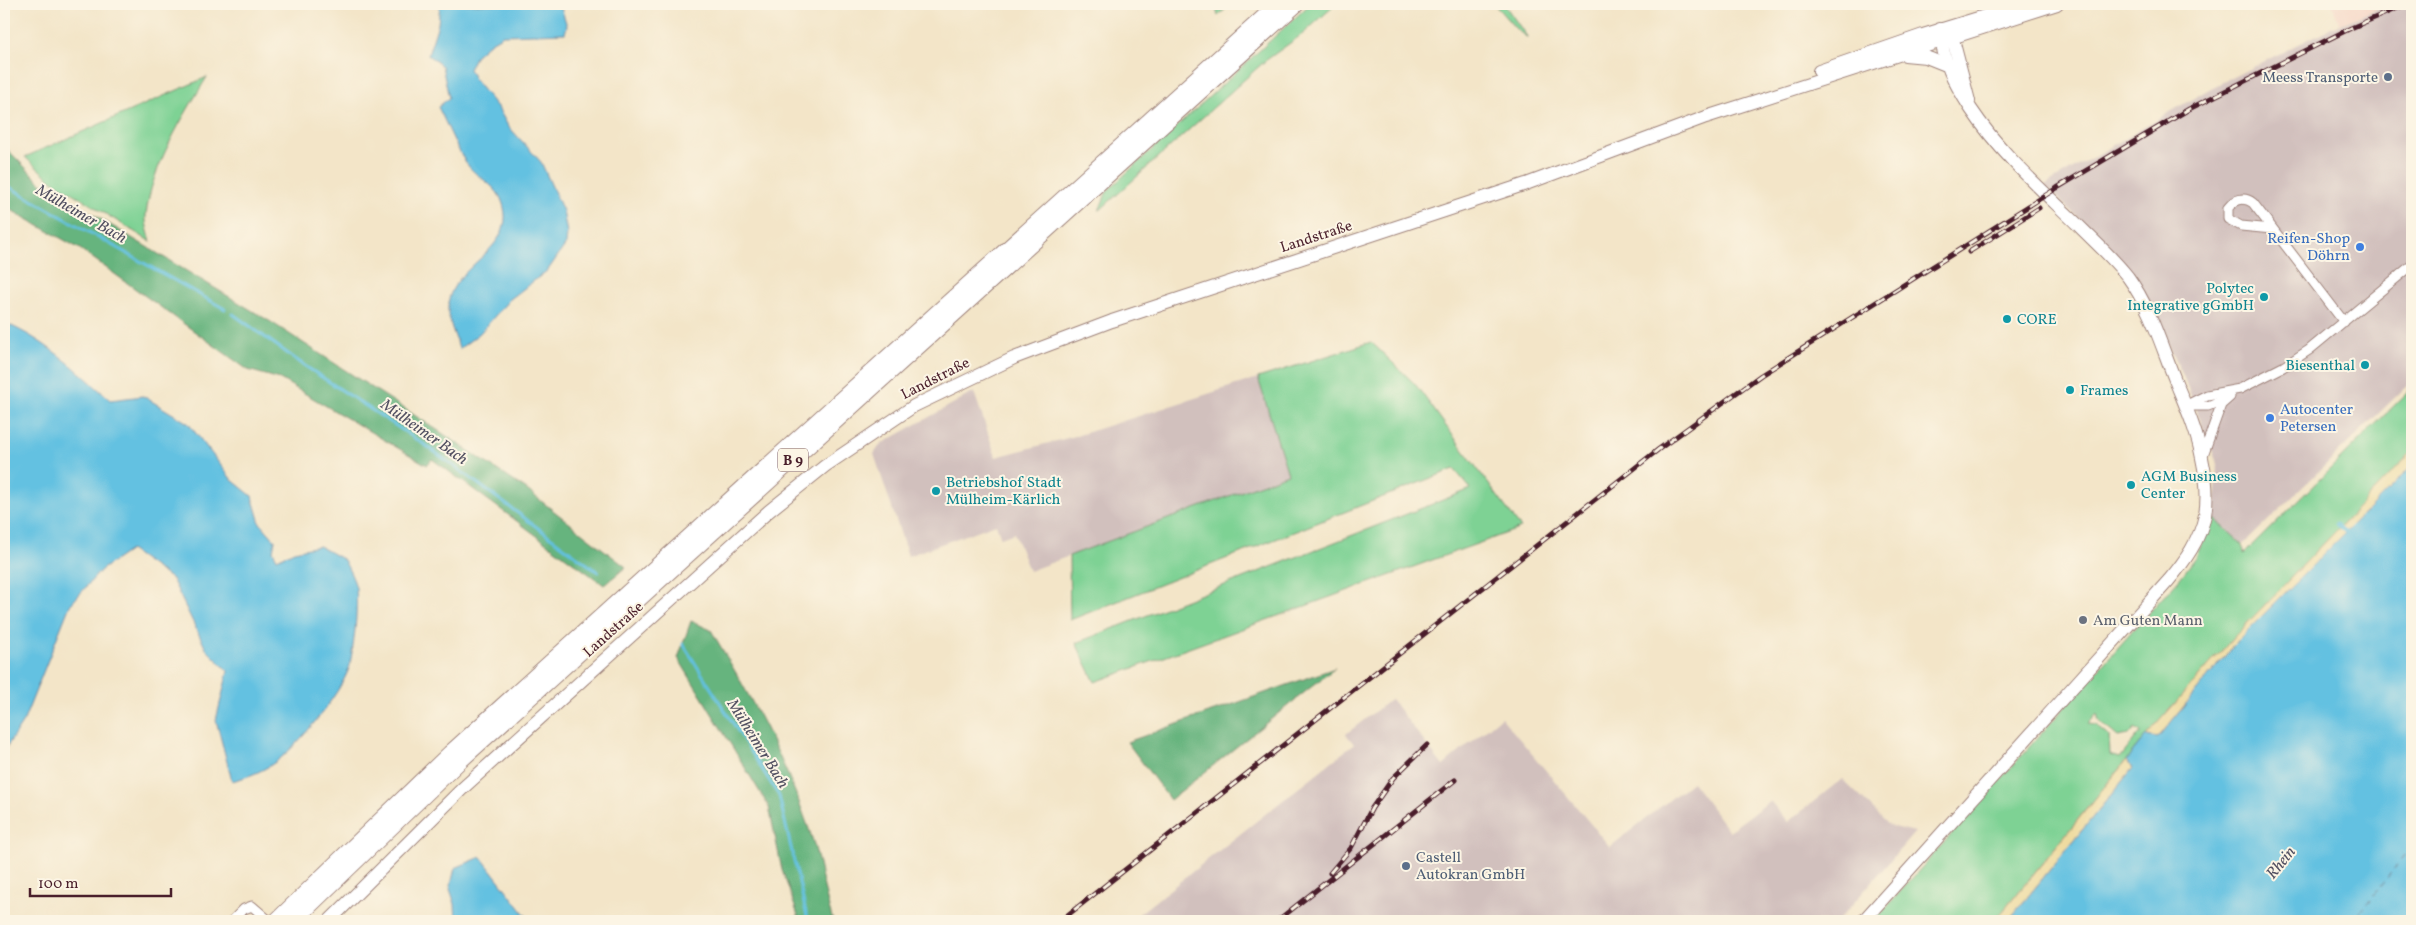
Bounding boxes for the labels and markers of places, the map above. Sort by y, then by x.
place label: Meess Transporte [2262,68,2378,89]
marker: Meess Transporte [2382,71,2394,83]
place label: Reifen-Shop Döhrn [2267,229,2350,267]
marker: Reifen-Shop Döhrn [2354,241,2366,253]
place label: Polytec Integrative gGmbH [2127,279,2254,317]
marker: Polytec Integrative gGmbH [2258,291,2270,303]
place label: CORE [2017,310,2057,331]
marker: CORE [2001,313,2013,325]
place label: Biesenthal [2285,356,2355,377]
marker: Biesenthal [2359,359,2371,371]
place label: Frames [2080,381,2129,402]
marker: Frames [2064,384,2076,396]
place label: Autocenter Petersen [2280,400,2353,438]
marker: Autocenter Petersen [2264,412,2276,424]
place label: AGM Business Center [2141,467,2237,505]
place label: Betriebshof Stadt Mülheim-Kärlich [946,473,1062,511]
marker: AGM Business Center [2125,479,2137,491]
marker: Betriebshof Stadt Mülheim-Kärlich [930,485,942,497]
place label: Am Guten Mann [2093,611,2203,632]
marker: Am Guten Mann [2077,614,2089,626]
place label: Castell Autokran GmbH [1416,848,1525,886]
marker: Castell Autokran GmbH [1400,860,1412,872]

